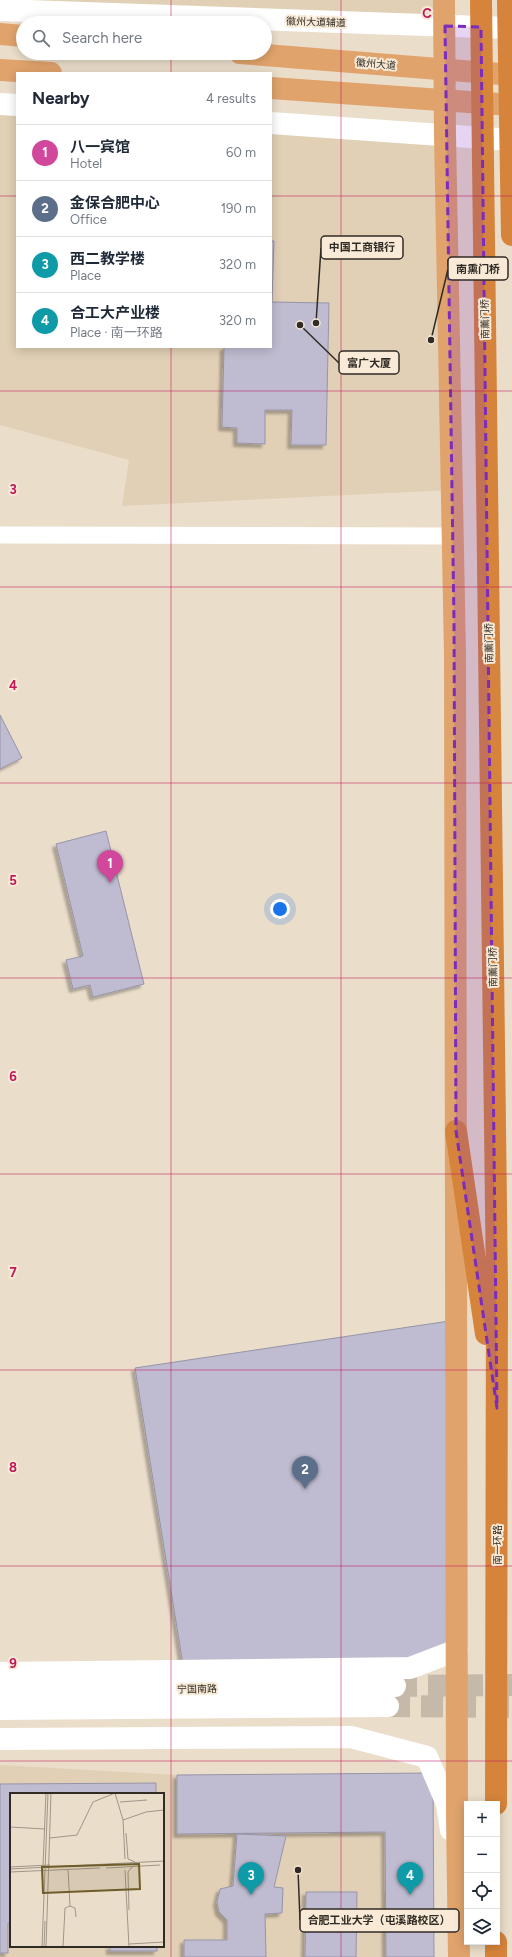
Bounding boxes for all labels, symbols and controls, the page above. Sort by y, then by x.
text: C [422,6,432,21]
street label: 徽州大道辅道 [286,14,346,30]
search box [16,16,272,60]
icon: search [30,27,52,49]
text: Search here [62,29,142,47]
street label: 徽州大道 [356,56,396,72]
text: Nearby [32,88,90,108]
text: 4 results [206,91,256,106]
text: 八一宾馆 [70,138,130,156]
text: 1 [42,145,48,160]
text: 60 m [226,145,256,160]
text: Hotel [70,156,102,171]
text: 金保合肥中心 [70,194,160,212]
text: 2 [41,201,49,216]
text: 190 m [221,201,256,216]
text: Office [70,212,107,227]
callout: 中国工商银行 [321,236,403,259]
text: 中国工商银行 [329,241,395,254]
text: 西二教学楼 [70,250,145,268]
text: 3 [41,257,49,272]
text: 320 m [219,257,256,272]
callout: 南熏门桥 [448,257,508,280]
text: 南熏门桥 [456,263,500,276]
text: Place [70,268,101,283]
street label: 南薰门桥 [478,299,492,339]
text: 合工大产业楼 [70,304,160,322]
text: 4 [41,313,49,328]
text: 320 m [219,313,256,328]
text: Place · 南一环路 [70,325,163,340]
callout: 富广大厦 [339,351,399,374]
text: 富广大厦 [347,357,391,370]
text: 3 [9,482,17,497]
street label: 南薰门桥 [482,623,496,663]
text: 4 [9,678,17,693]
pin: 1 [97,850,123,883]
text: 5 [9,873,17,888]
your location [270,899,290,919]
street label: 南薰门桥 [486,947,500,987]
text: 6 [9,1069,17,1084]
text: 7 [9,1265,17,1280]
pin: 2 [292,1456,318,1489]
text: 8 [9,1460,17,1475]
street label: 南一环路 [491,1525,504,1565]
text: 9 [9,1656,17,1671]
street label: 宁国南路 [177,1682,217,1696]
inset map [10,1793,164,1947]
map controls [464,1801,500,1945]
button: + [464,1801,500,1837]
button: − [464,1837,500,1873]
pin: 3 [238,1862,264,1895]
pin: 4 [397,1862,423,1895]
button: locate [464,1873,500,1909]
callout: 合肥工业大学（屯溪路校区） [300,1909,459,1932]
button: layers [464,1909,500,1945]
text: 合肥工业大学（屯溪路校区） [308,1914,451,1927]

